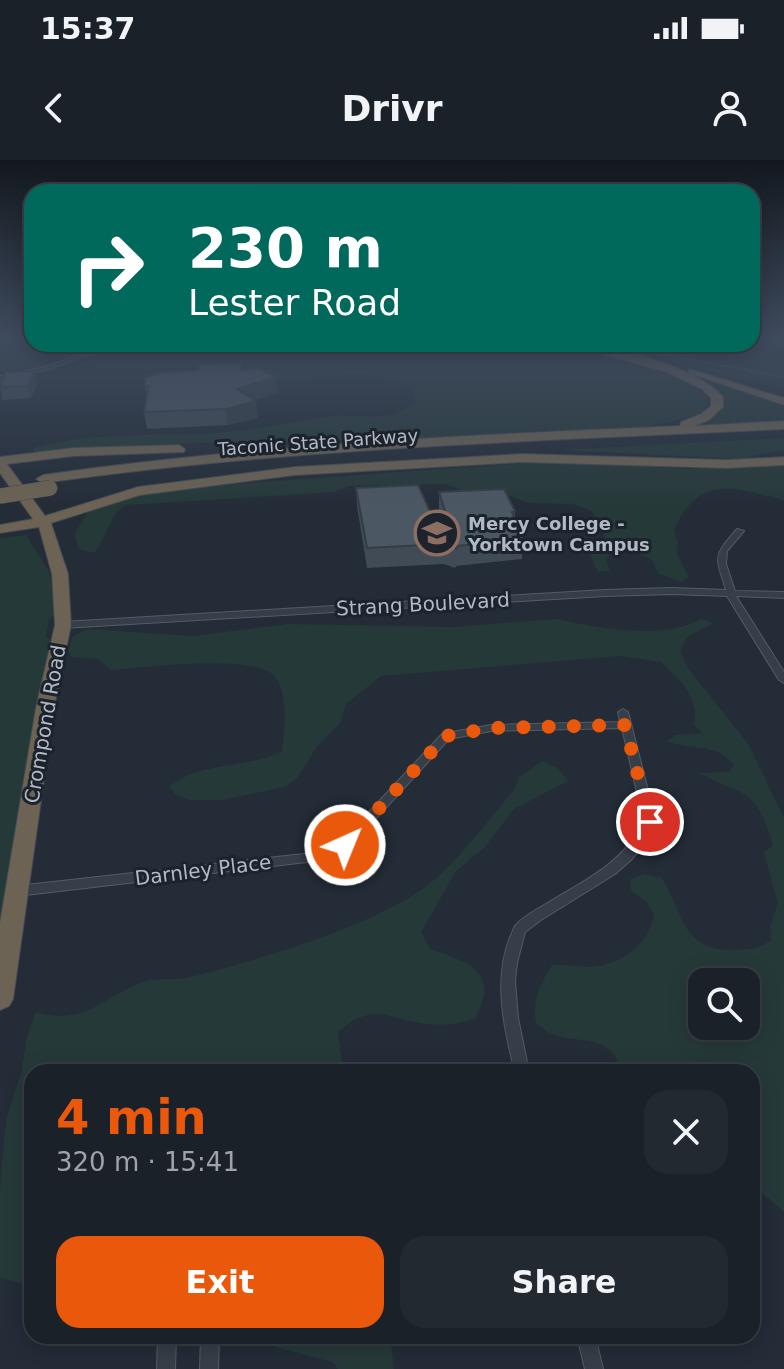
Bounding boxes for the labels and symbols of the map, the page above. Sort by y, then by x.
street label: Taconic State Parkway [216,425,419,460]
school or university icon: Mercy College - Yorktown Campus [413,509,461,557]
place label: Mercy College - Yorktown Campus [467,513,650,555]
street label: Strang Boulevard [336,587,510,621]
street label: Crompond Road [19,643,71,805]
pin [616,788,684,856]
position arrow [303,803,387,887]
street label: Darnley Place [133,850,273,890]

